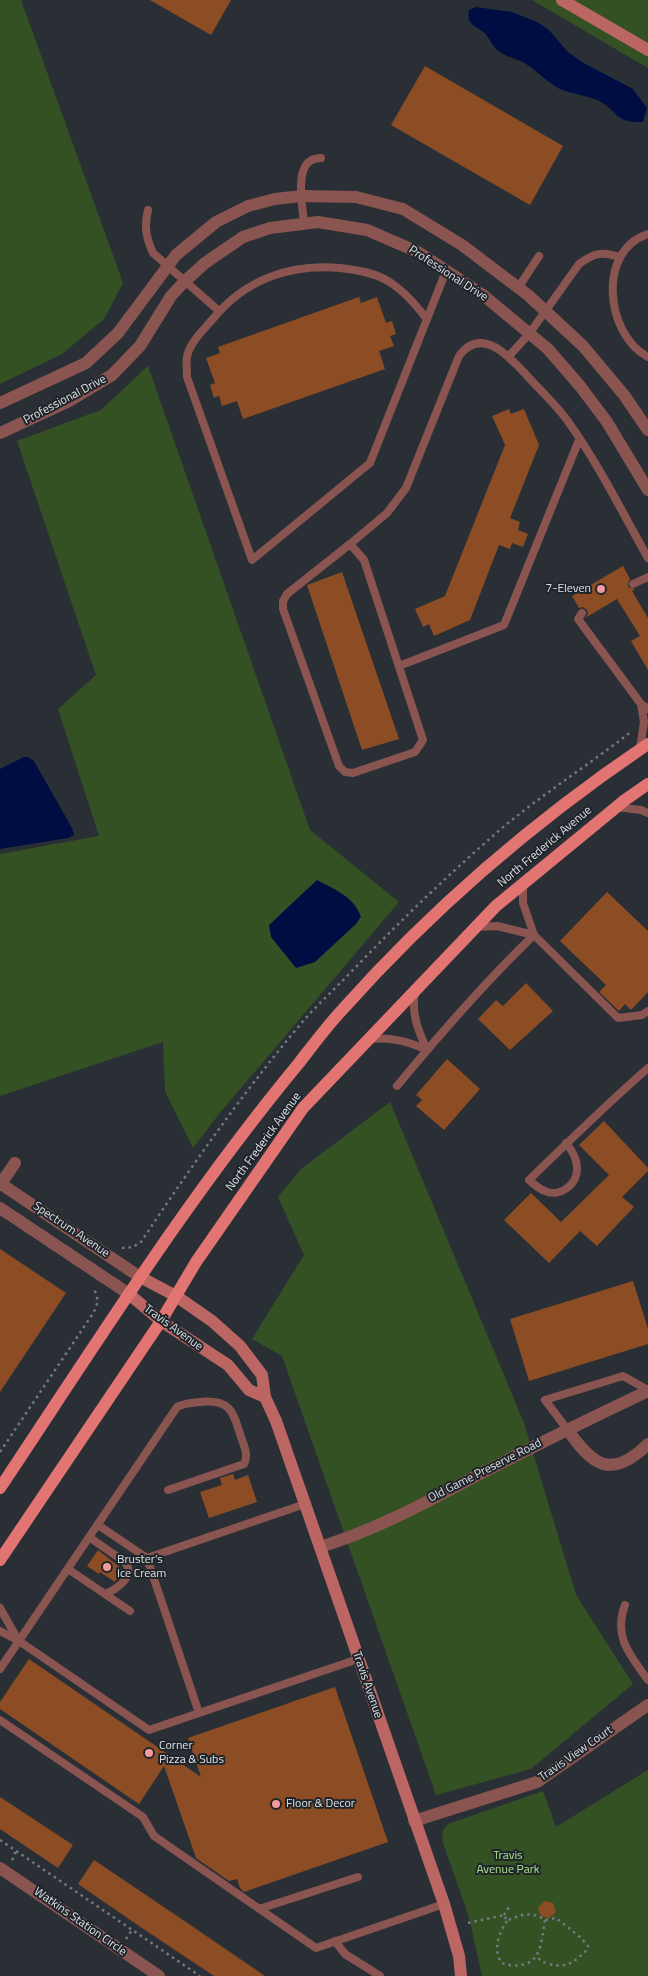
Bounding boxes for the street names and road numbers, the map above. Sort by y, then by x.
street label: Professional Drive [406,243,490,305]
street label: Professional Drive [21,372,109,428]
street label: North Frederick Avenue [495,803,595,891]
street label: North Frederick Avenue [223,1090,305,1194]
street label: Spectrum Avenue [30,1199,112,1261]
street label: Travis Avenue [141,1302,205,1354]
street label: Old Game Preserve Road [426,1436,544,1506]
street label: Travis Avenue [349,1650,385,1720]
street label: Travis View Court [536,1723,616,1785]
street label: Watkins Station Circle [31,1885,129,1959]

